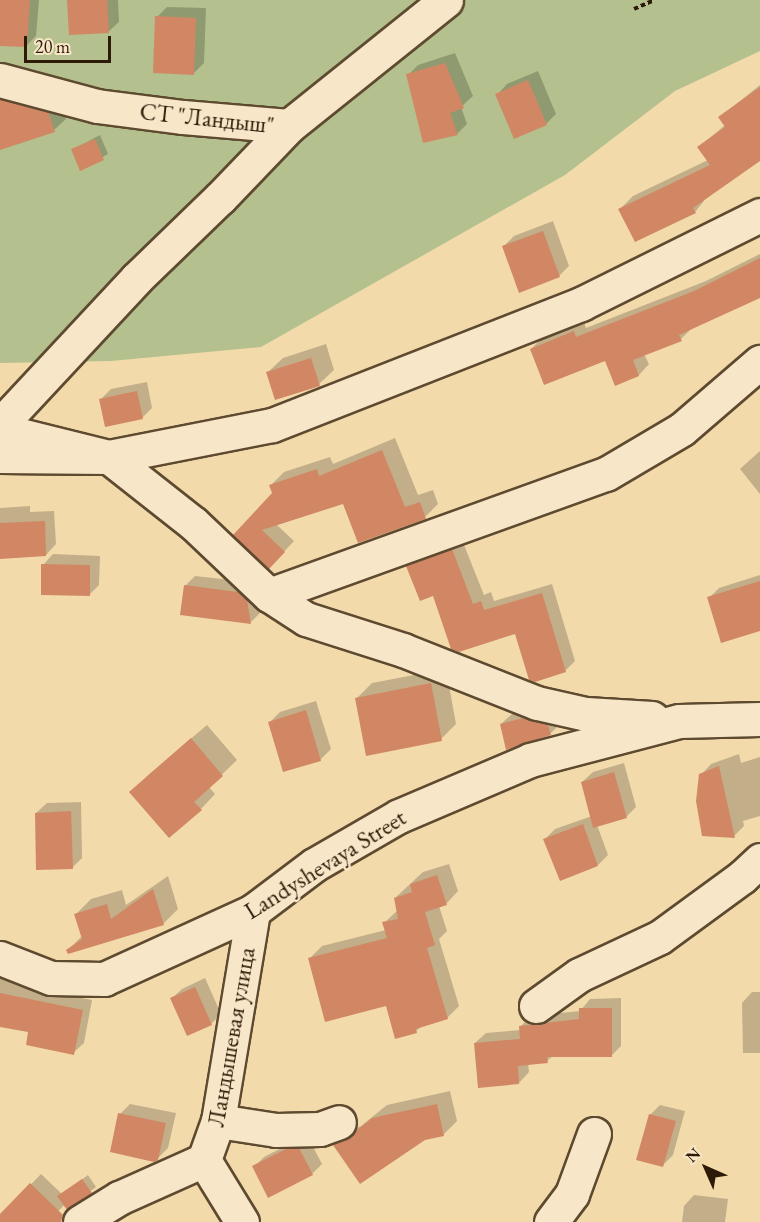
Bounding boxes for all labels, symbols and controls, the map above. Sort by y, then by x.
scale bar [27,24,114,62]
text: 20 m [35,35,70,58]
street label: СТ "Ландыш" [138,97,276,139]
street label: Landyshevaya Street [239,803,411,925]
street label: Ландышевая улица [201,945,261,1129]
north arrow [676,1138,736,1198]
text: N [681,1143,705,1167]

